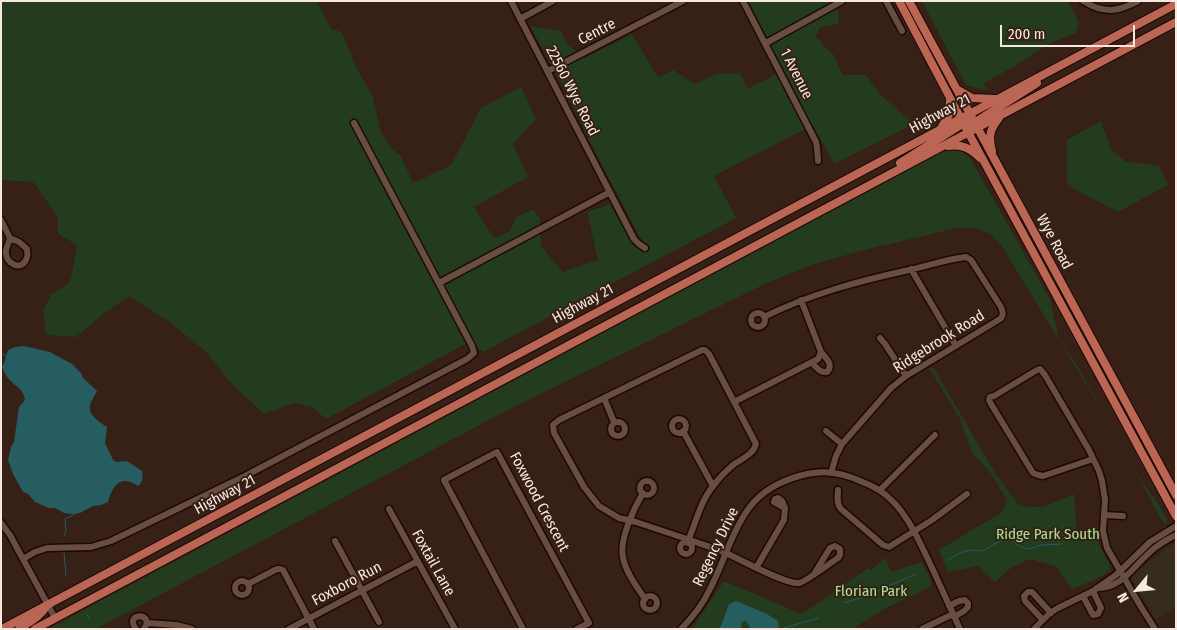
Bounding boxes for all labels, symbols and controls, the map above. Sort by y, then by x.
street label: Centre [575,15,619,49]
scale bar [1002,15,1137,47]
text: 200 m [1008,25,1045,43]
street label: 22560 Wye Road [542,43,602,139]
street label: 1 Avenue [776,46,816,102]
street label: Highway 21 [906,90,974,138]
street label: Wye Road [1032,211,1076,273]
street label: Highway 21 [549,280,617,328]
street label: Ridgebrook Road [890,307,988,377]
street label: Foxwood Crescent [505,449,573,555]
street label: Highway 21 [191,471,259,519]
street label: Regency Drive [689,504,743,590]
park label: Ridge Park South [996,526,1100,544]
street label: Foxtail Lane [407,527,459,599]
street label: Foxboro Run [309,558,385,610]
north arrow [1112,565,1162,615]
park label: Florian Park [835,583,907,601]
text: N [1114,590,1133,605]

